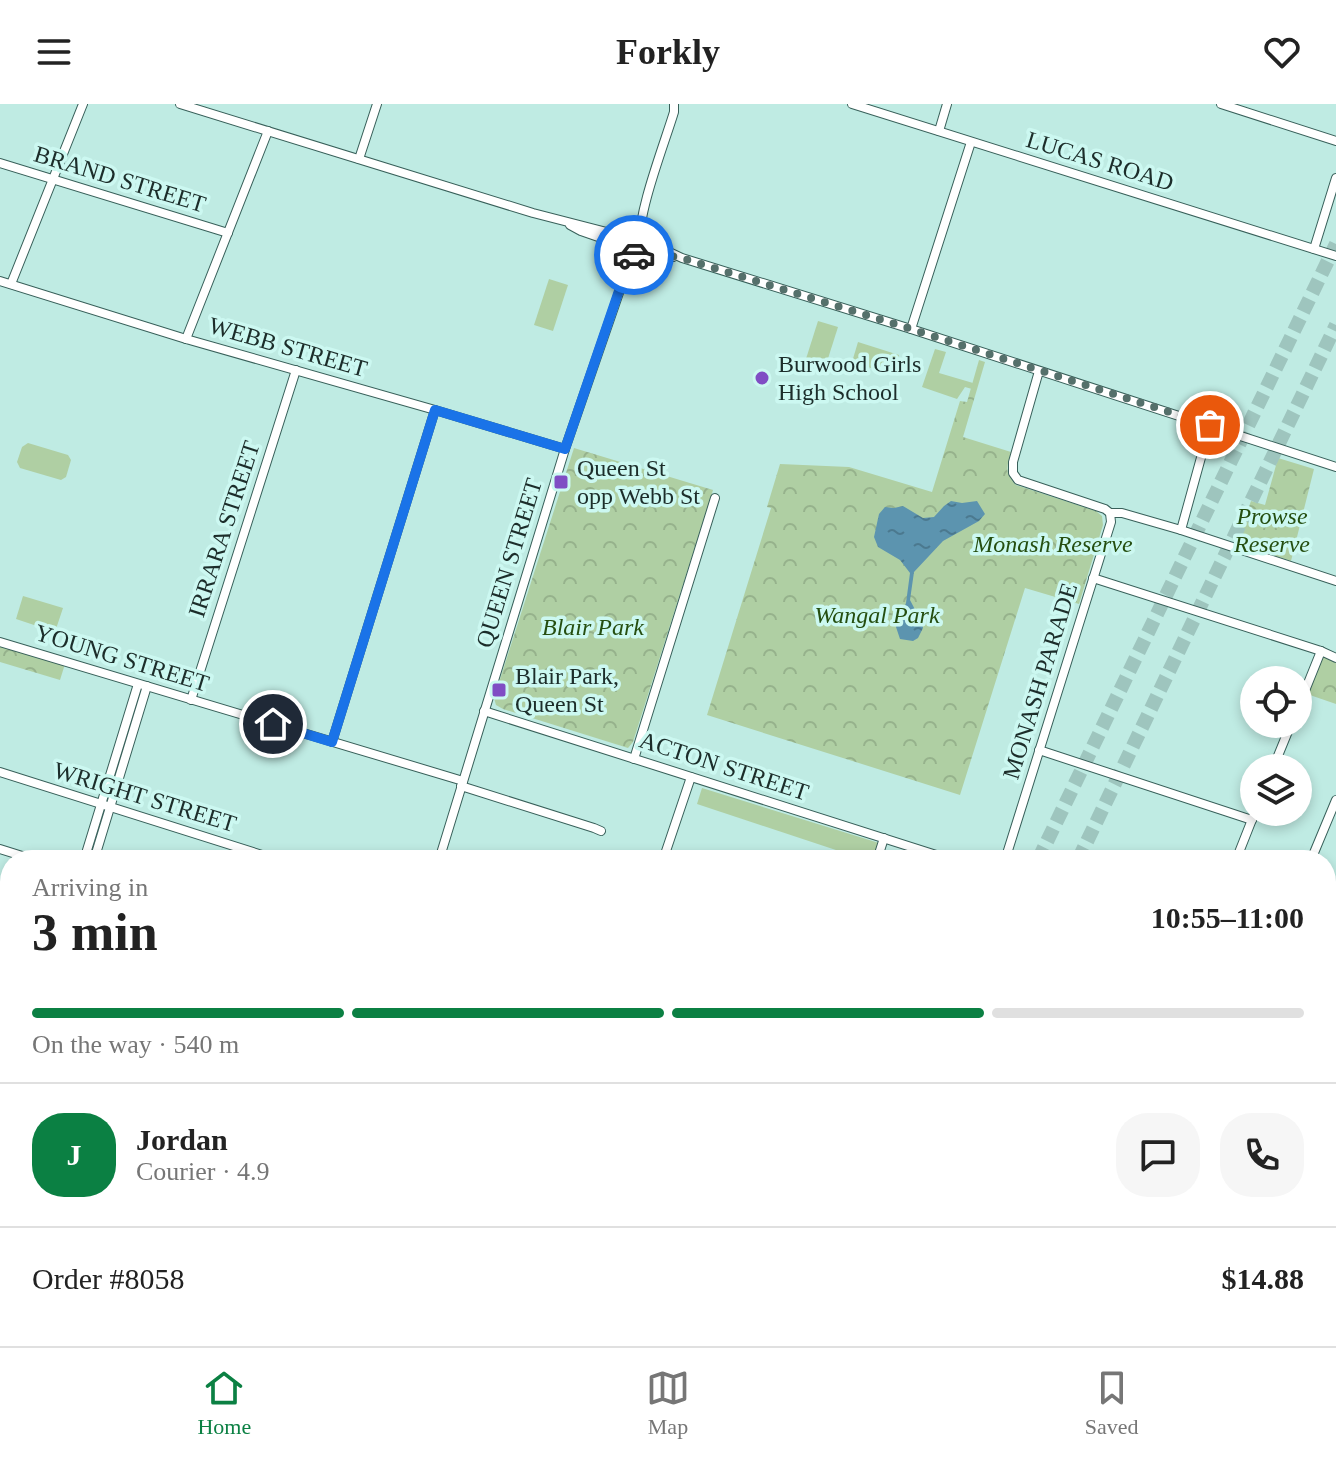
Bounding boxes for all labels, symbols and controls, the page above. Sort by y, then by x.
icon: menu [32,30,76,74]
icon: heart [1260,30,1304,74]
text: Forkly [616,32,720,72]
street label: LUCAS ROAD [1023,126,1177,196]
street label: BRAND STREET [31,141,209,218]
courier [594,215,674,295]
icon: car [612,233,656,277]
street label: WEBB STREET [206,312,370,382]
place label: Burwood Girls High School [778,351,921,405]
marker: Burwood Girls High School [753,369,771,387]
pin [1176,391,1244,459]
icon: bag [1188,403,1232,447]
street label: IRRARA STREET [183,437,265,620]
place label: Queen St opp Webb St [577,455,700,509]
marker: Queen St opp Webb St [552,473,570,491]
street label: QUEEN STREET [471,475,547,651]
park label: Prowse Reserve [1233,503,1310,557]
park label: Monash Reserve [972,531,1133,557]
street label: MONASH PARADE [998,580,1082,782]
park label: Wangal Park [814,602,940,628]
park label: Blair Park [542,614,644,640]
street label: YOUNG STREET [32,619,213,697]
place label: Blair Park, Queen St [515,663,619,717]
map controls [1240,666,1312,826]
button: locate [1240,666,1312,738]
marker: Blair Park, Queen St [490,681,508,699]
pin [239,690,307,758]
icon: home [251,702,295,746]
street label: ACTON STREET [636,726,812,806]
button: layers [1240,754,1312,826]
street label: WRIGHT STREET [51,757,240,837]
text: Arriving in [32,873,148,902]
text: 10:55–11:00 [1151,901,1304,934]
text: 3 min [32,904,158,961]
text: On the way · 540 m [32,1030,239,1059]
button: chat [1116,1113,1200,1197]
button: phone [1220,1113,1304,1197]
text: Jordan [136,1123,228,1156]
text: J [67,1138,82,1171]
text: Courier · 4.9 [136,1157,270,1186]
text: Order #8058 [32,1262,184,1295]
text: $14.88 [1222,1262,1304,1295]
tab: Home [197,1366,251,1440]
tab: Map [646,1366,690,1440]
tab: Saved [1085,1366,1139,1440]

